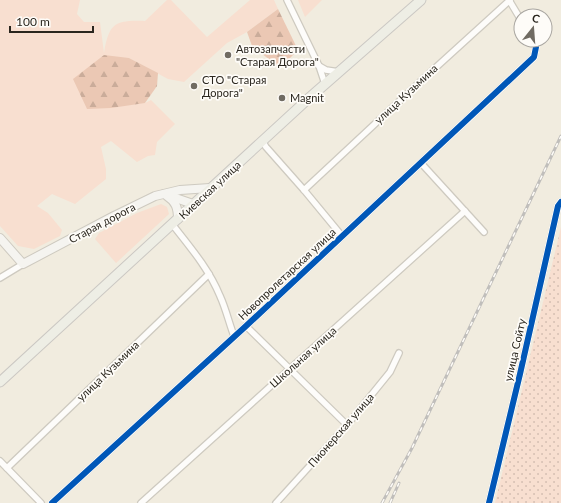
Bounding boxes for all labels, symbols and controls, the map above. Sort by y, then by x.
scale bar [10,8,93,34]
north arrow [513,8,553,48]
text: С [531,11,542,25]
text: 100 m [16,14,50,29]
place label: Автозапчасти "Старая Дорога" [236,42,319,68]
marker: Автозапчасти "Старая Дорога" [223,50,233,60]
street label: улица Кузьмина [372,61,440,126]
place label: СТО "Старая Дорога" [202,73,266,99]
marker: СТО "Старая Дорога" [189,81,199,91]
place label: Magnit [290,91,324,104]
marker: Magnit [277,93,287,103]
street label: Киевская улица [176,158,243,222]
street label: Старая дорога [66,200,137,245]
street label: Новопролетарская улица [235,225,338,322]
street label: улица Сойту [501,317,528,382]
street label: Школьная улица [267,323,339,390]
street label: улица Кузьмина [74,338,141,404]
street label: Пионерская улица [305,390,376,469]

